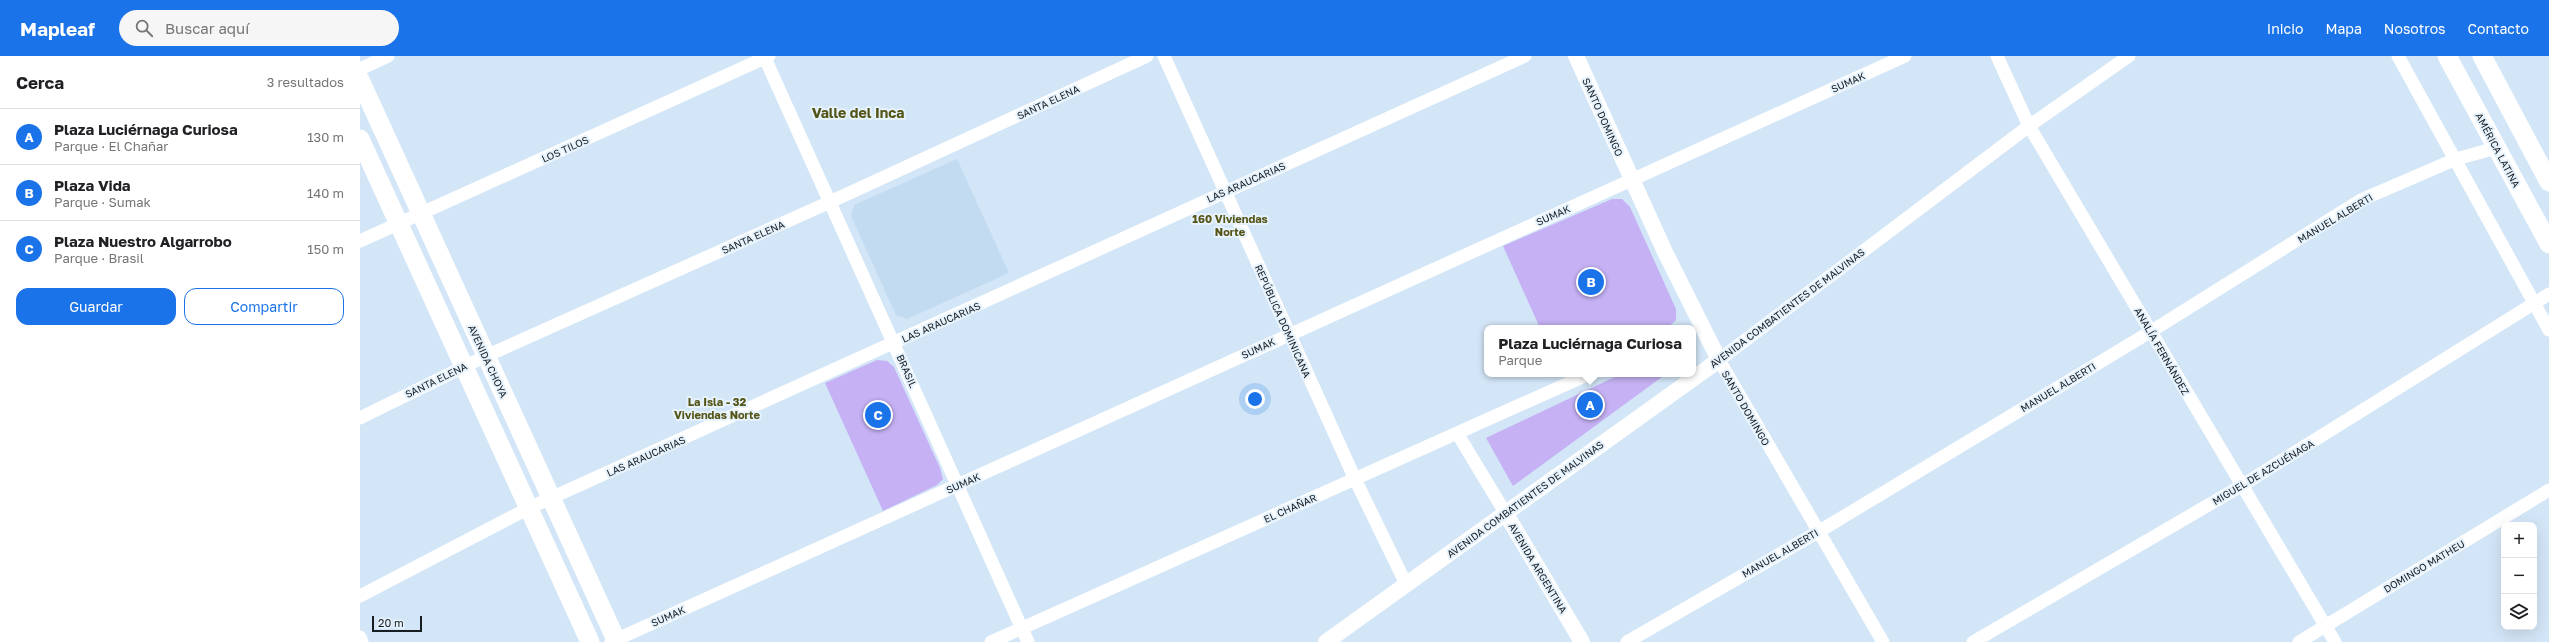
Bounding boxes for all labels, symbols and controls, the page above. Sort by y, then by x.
search box [119,10,399,46]
text: Mapleaf [20,17,95,40]
icon: search [133,17,155,39]
text: Buscar aquí [165,19,249,37]
text: Inicio [2267,20,2303,37]
text: Mapa [2325,20,2362,37]
text: Nosotros [2384,20,2445,37]
text: Contacto [2467,20,2529,37]
street label: SUMAK [1829,69,1867,95]
text: Cerca [16,72,64,93]
text: 3 resultados [267,74,344,90]
street label: SANTO DOMINGO [1580,76,1626,158]
street label: SANTA ELENA [1015,82,1081,122]
district label: Valle del Inca [812,104,904,121]
street label: AMÉRICA LATINA [2473,111,2523,190]
text: Plaza Luciérnaga Curiosa [54,120,238,138]
text: A [24,129,34,145]
text: 130 m [307,129,344,145]
street label: LOS TILOS [540,133,590,165]
text: Parque · El Chañar [54,138,168,154]
street label: LAS ARAUCARIAS [1205,159,1287,205]
text: Plaza Vida [54,176,131,194]
text: B [24,185,34,201]
text: 140 m [307,185,344,201]
street label: MANUEL ALBERTI [2295,191,2375,245]
text: Parque · Sumak [54,194,151,210]
street label: SUMAK [1534,202,1572,228]
district label: 160 Viviendas Norte [1192,212,1268,238]
street label: SANTA ELENA [720,218,786,256]
text: Plaza Nuestro Algarrobo [54,232,232,250]
text: C [24,241,34,257]
text: 150 m [307,241,344,257]
street label: AVENIDA COMBATIENTES DE MALVINAS [1707,246,1867,370]
text: Parque · Brasil [54,250,144,266]
street label: REPÚBLICA DOMINICANA [1253,263,1314,380]
pin: B [1578,267,1604,297]
button: Guardar [16,288,176,325]
button: Compartir [184,288,344,325]
street label: LAS ARAUCARIAS [900,299,982,345]
street label: ANALÍA FERNÁNDEZ [2132,305,2192,397]
street label: AVENIDA CHOYA [466,323,510,400]
popup [1484,325,1696,377]
text: Plaza Luciérnaga Curiosa [1498,334,1682,352]
street label: SUMAK [1239,335,1277,361]
street label: BRASIL [894,352,920,390]
text: Parque [1498,352,1542,368]
street label: SANTA ELENA [403,360,469,400]
street label: MANUEL ALBERTI [2018,360,2098,414]
street label: SANTO DOMINGO [1720,368,1772,448]
your location [1245,389,1265,409]
pin: A [1577,390,1603,420]
district label: La Isla - 32 Viviendas Norte [674,395,761,421]
pin: C [865,400,891,430]
street label: LAS ARAUCARIAS [605,433,687,479]
street label: MIGUEL DE AZCUÉNAGA [2210,437,2316,507]
street label: AVENIDA COMBATIENTES DE MALVINAS [1444,438,1606,560]
street label: SUMAK [944,470,982,496]
street label: EL CHAÑAR [1262,491,1318,525]
street label: AVENIDA ARGENTINA [1506,521,1570,616]
map controls [2501,522,2537,630]
button: + [2501,522,2537,558]
street label: MANUEL ALBERTI [1740,526,1820,580]
street label: DOMINGO MATHEU [2381,537,2467,595]
button: − [2501,558,2537,594]
button: layers [2501,594,2537,630]
street label: SUMAK [649,603,687,629]
scale bar [372,614,422,633]
text: 20 m [378,616,404,629]

